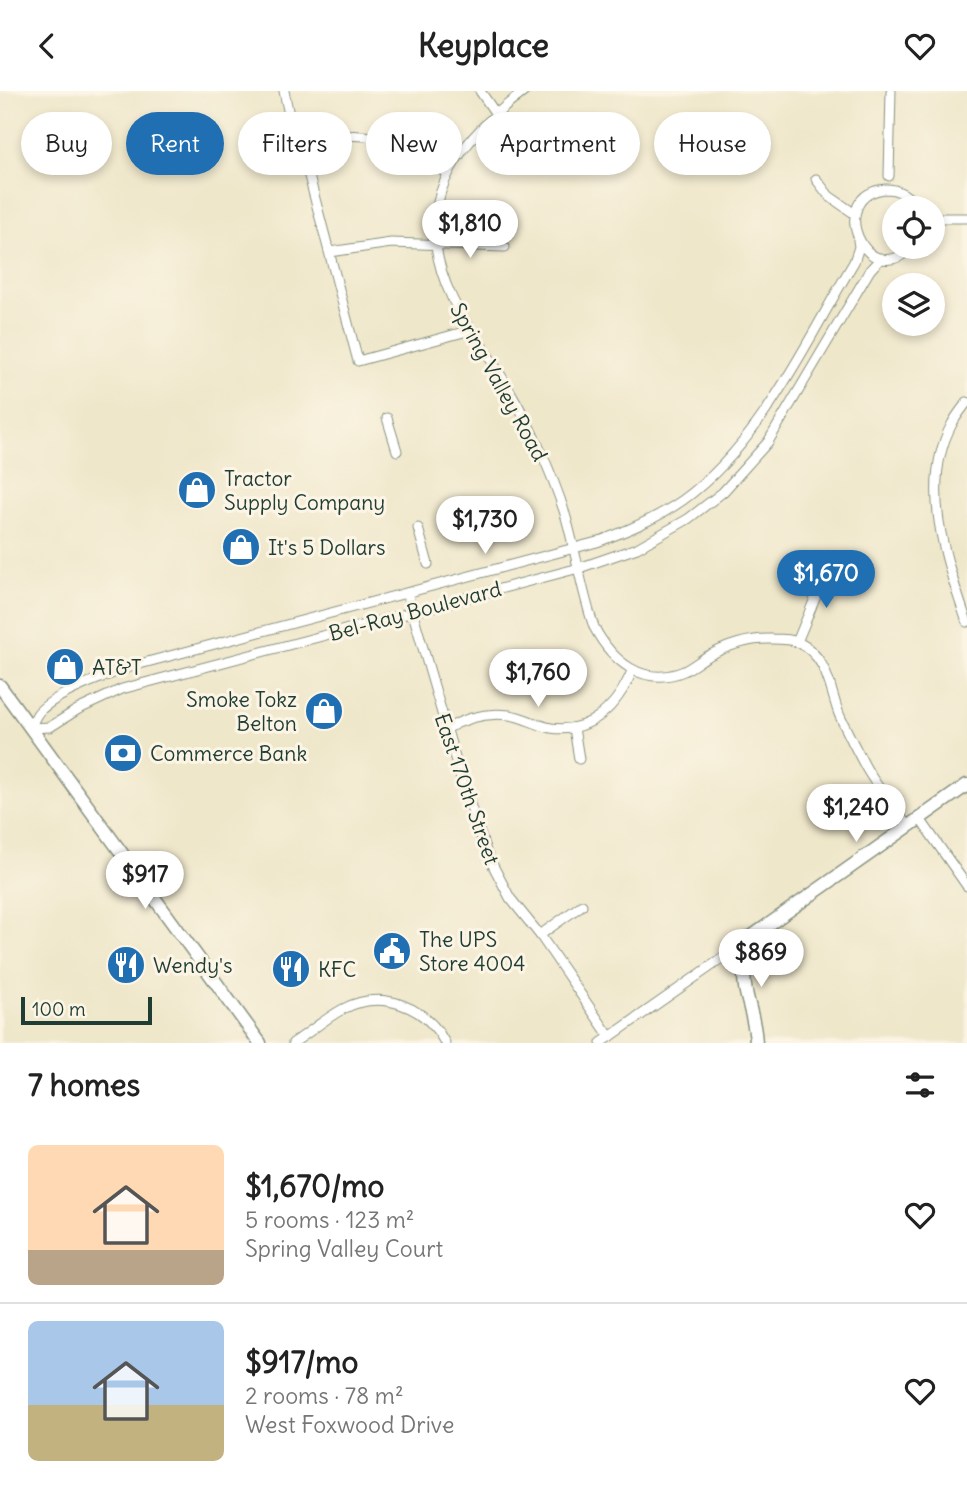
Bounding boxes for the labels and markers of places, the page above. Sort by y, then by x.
pin: $1,810 [413,201,527,260]
place label: Tractor Supply Company [224,465,385,516]
shop icon: Tractor Supply Company [176,469,218,511]
pin: $1,730 [428,497,542,556]
shop icon: It's 5 Dollars [220,526,262,568]
place label: It's 5 Dollars [268,534,386,561]
pin: $1,670 [769,551,883,610]
shop icon: AT&T [44,646,86,688]
pin: $1,760 [481,649,595,709]
place label: AT&T [92,654,142,681]
place label: Smoke Tokz Belton [186,686,297,737]
shop icon: Smoke Tokz Belton [303,690,345,732]
bank icon: Commerce Bank [102,732,144,774]
place label: Commerce Bank [150,740,307,767]
pin: $1,240 [799,785,913,844]
pin: $917 [104,851,186,911]
place label: The UPS Store 4004 [419,926,525,977]
pin: $869 [720,929,802,989]
public building icon: The UPS Store 4004 [371,930,413,972]
restaurant icon: Wendy's [105,944,147,986]
restaurant icon: KFC [270,948,312,990]
place label: Wendy's [153,952,233,979]
place label: KFC [318,956,357,983]

